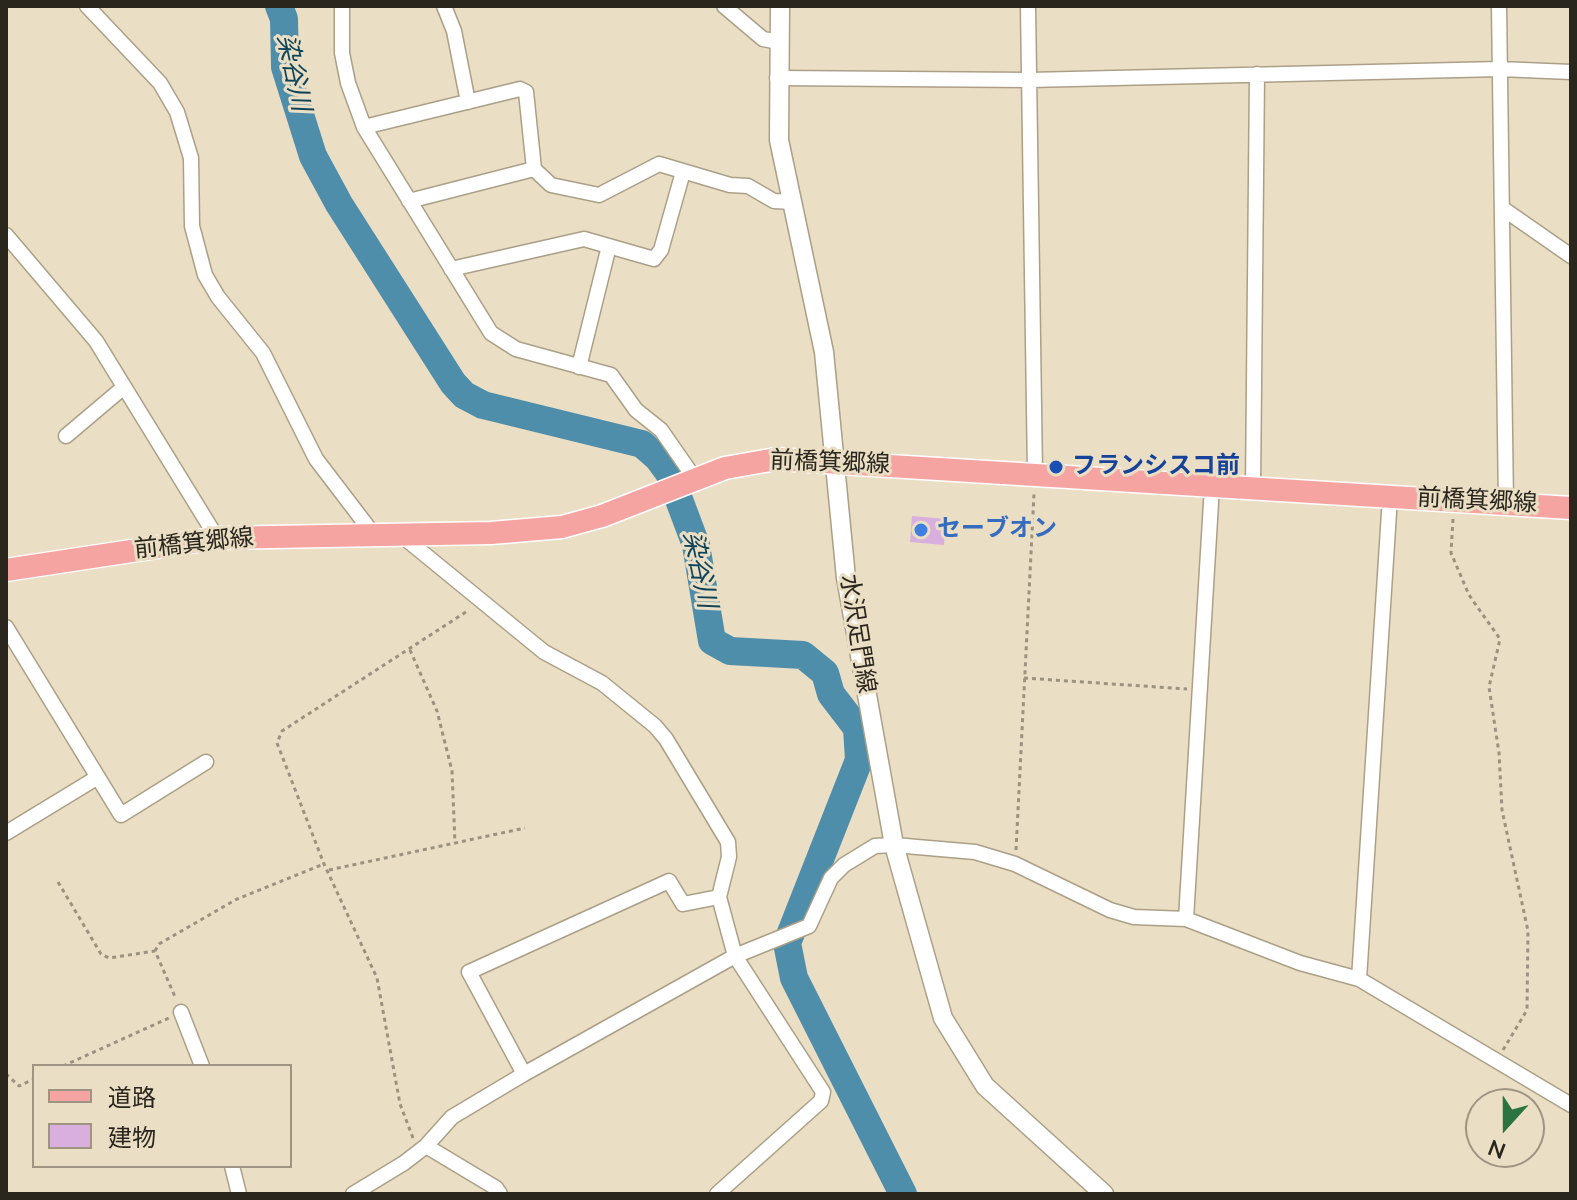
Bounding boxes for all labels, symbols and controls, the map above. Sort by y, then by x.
water label: 染谷川 [269,32,315,114]
street label: 前橋箕郷線 [770,448,890,480]
place label: フランシスコ前 [1072,453,1240,481]
marker: フランシスコ前 [1047,458,1065,476]
street label: 前橋箕郷線 [1416,484,1538,520]
place label: セーブオン [937,516,1057,544]
marker: セーブオン [912,521,930,539]
street label: 前橋箕郷線 [133,524,255,566]
water label: 染谷川 [675,529,721,611]
street label: 水沢足門線 [832,572,880,696]
legend [32,1064,292,1168]
text: 道路 [108,1082,156,1114]
north arrow [1465,1088,1545,1168]
text: 建物 [108,1122,156,1154]
text: N [1484,1132,1510,1165]

